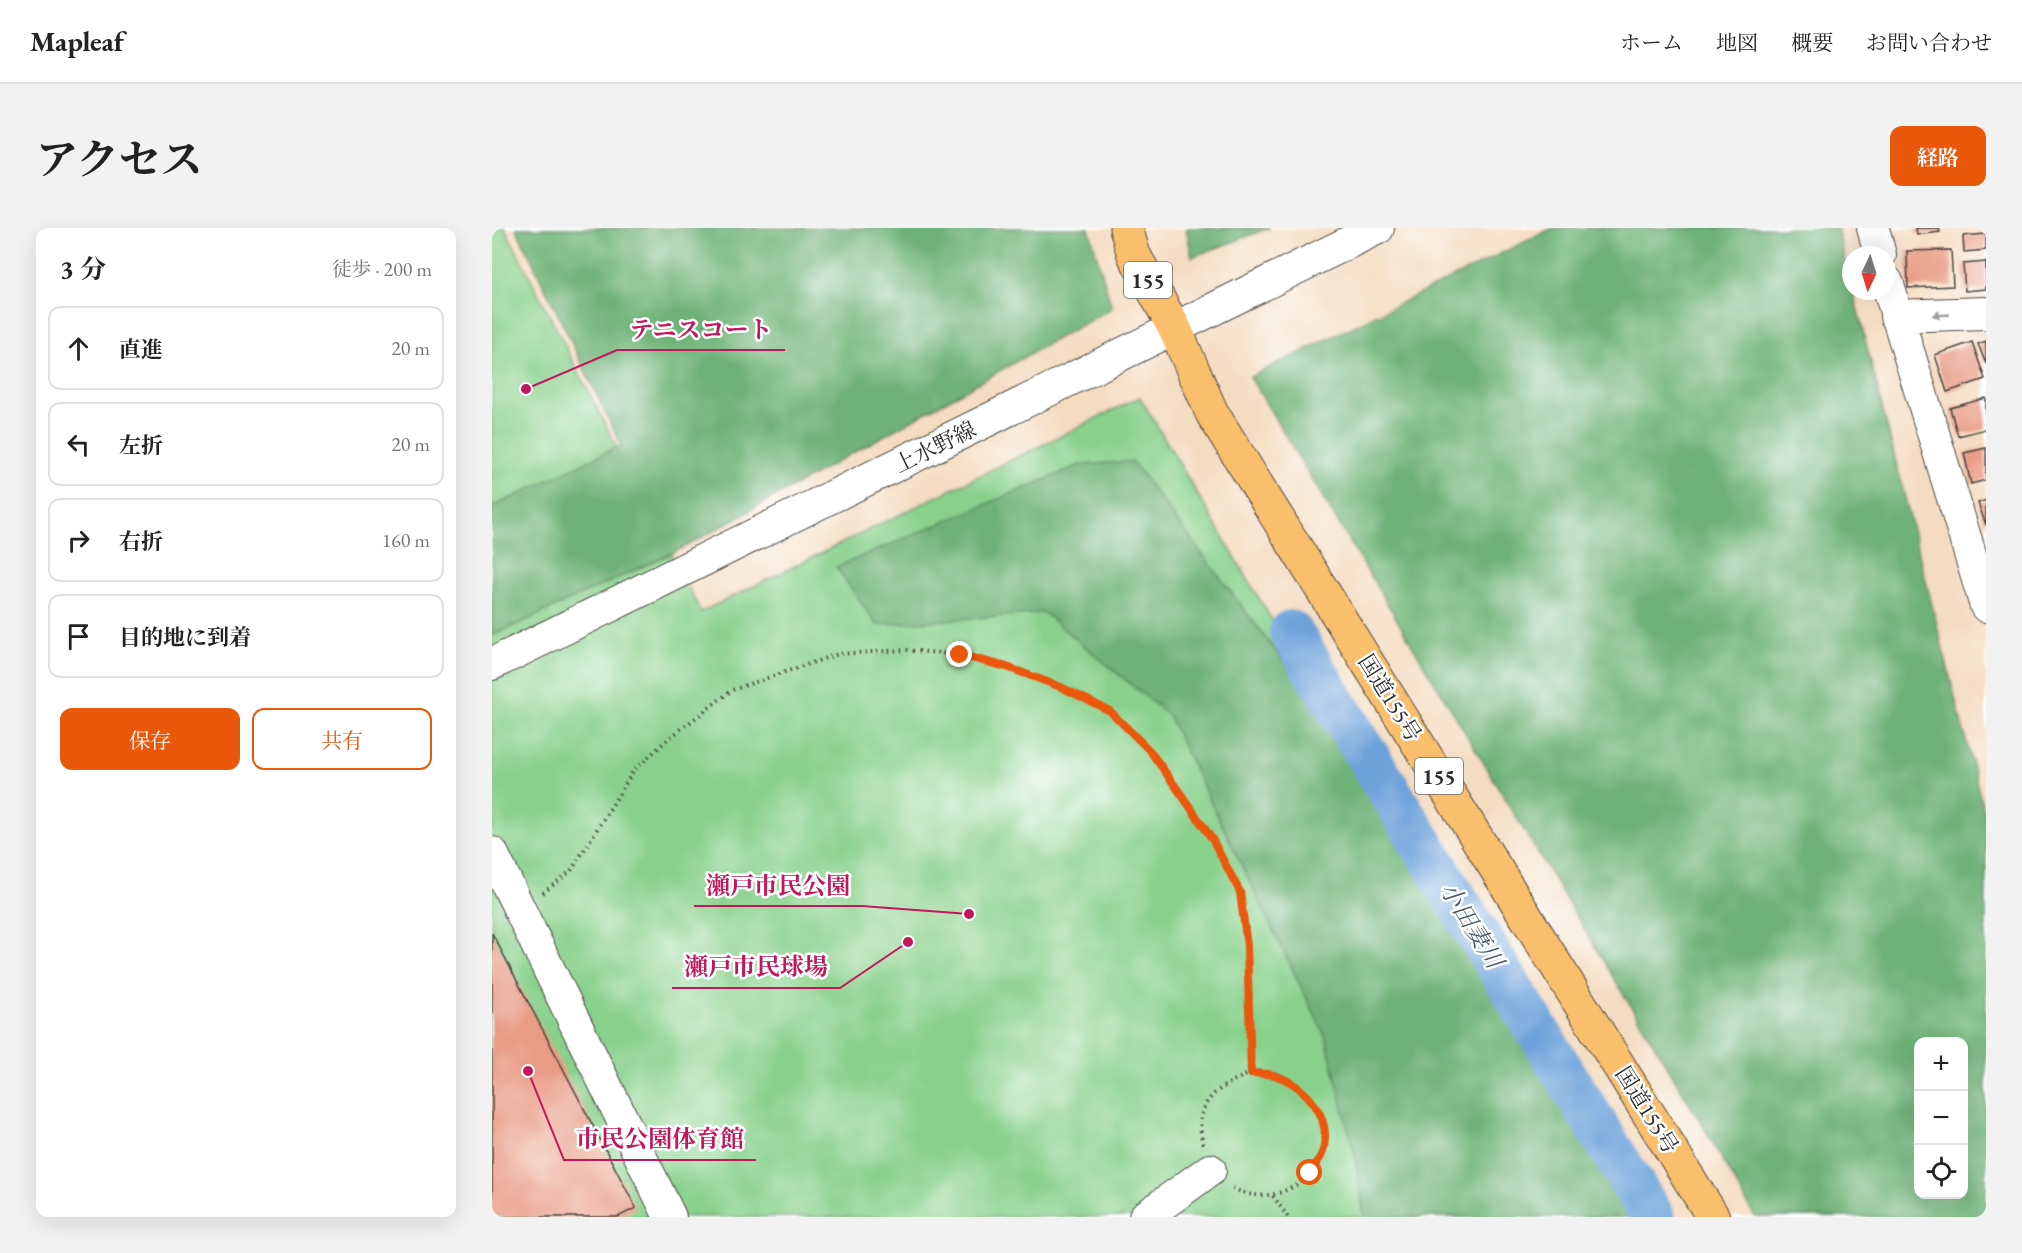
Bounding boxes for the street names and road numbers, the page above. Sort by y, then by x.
road number: 155 [1124,262,1172,298]
street label: 上水野線 [889,415,981,479]
street label: 国道155号 [1352,649,1428,747]
road number: 155 [1415,758,1463,794]
street label: 国道155号 [1609,1061,1685,1159]

